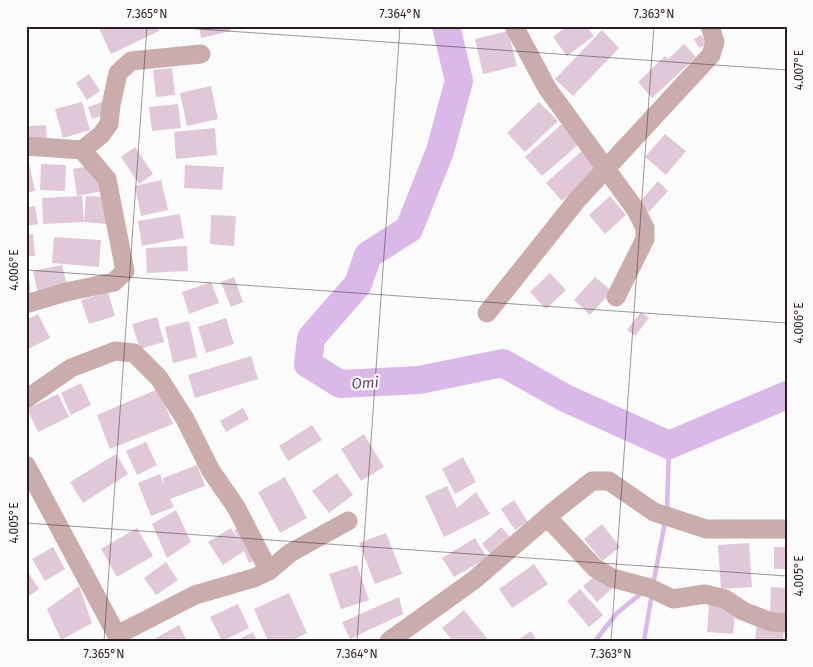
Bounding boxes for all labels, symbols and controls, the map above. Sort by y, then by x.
text: 7.365°N [126,7,168,21]
text: 7.364°N [379,7,421,21]
text: 7.363°N [633,7,675,21]
text: 4.007°E [792,50,806,90]
text: 4.006°E [7,249,21,291]
text: 4.006°E [792,302,806,344]
water label: Omi [351,373,379,393]
text: 4.005°E [7,502,21,544]
text: 4.005°E [792,555,806,597]
text: 7.365°N [83,647,125,661]
text: 7.364°N [336,647,378,661]
text: 7.363°N [590,647,632,661]

